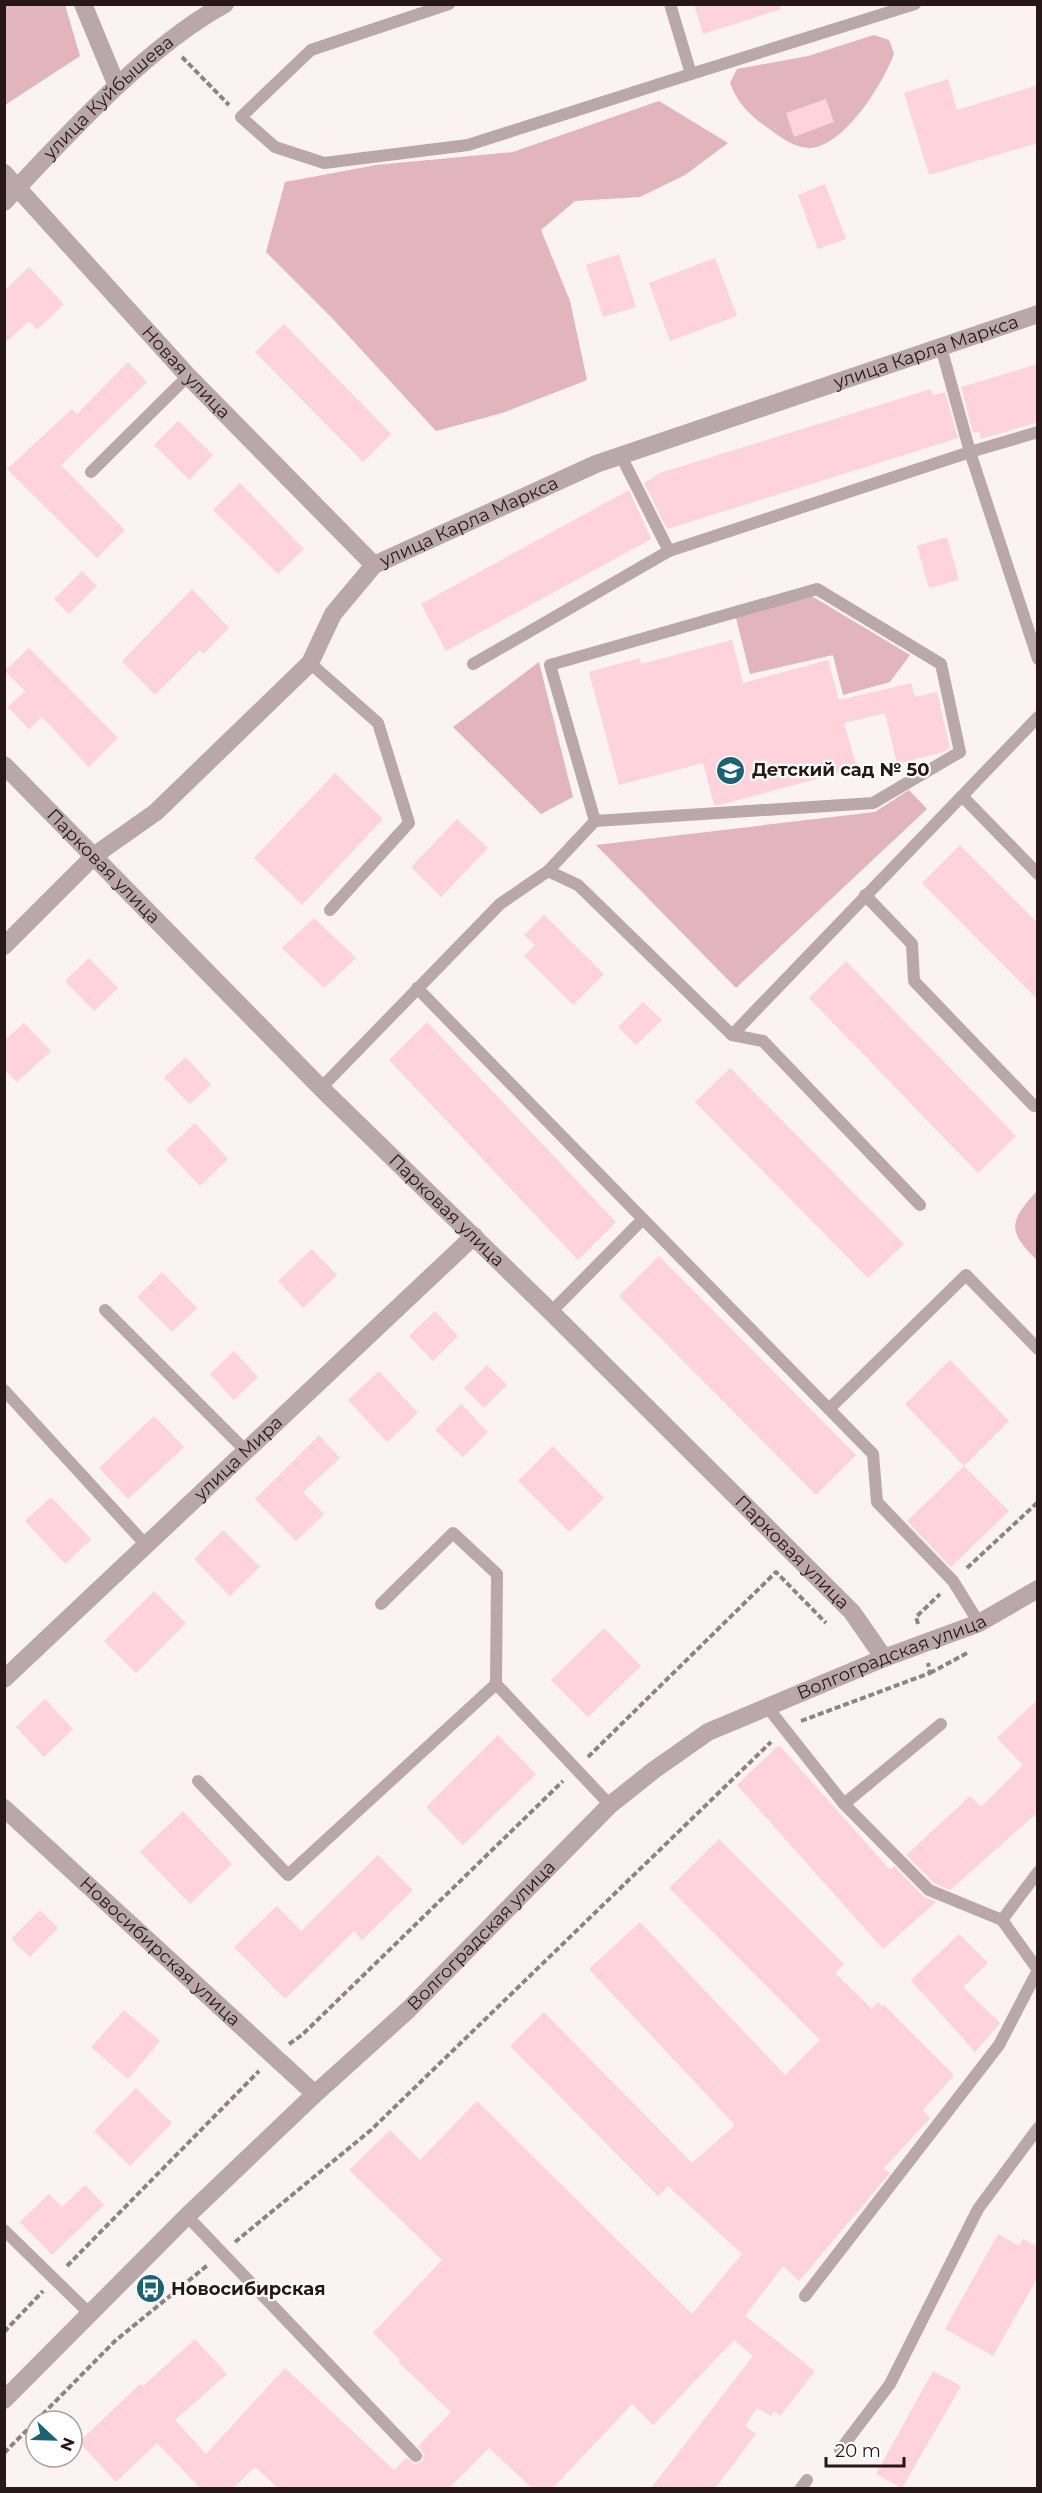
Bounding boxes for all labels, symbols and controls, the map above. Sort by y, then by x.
street label: улица Куйбышева [38,31,178,165]
street label: улица Карла Маркса [830,310,1021,394]
street label: Новая улица [137,321,235,423]
street label: улица Карла Маркса [375,472,562,572]
school or university icon: Детский сад № 50 [715,754,747,786]
place label: Детский сад № 50 [752,759,929,781]
street label: Парковая улица [42,804,165,929]
street label: Парковая улица [384,1149,509,1272]
street label: улица Мира [189,1411,287,1506]
street label: Парковая улица [730,1491,854,1614]
street label: Волгоградская улица [794,1610,991,1704]
street label: Волгоградская улица [403,1856,560,2015]
street label: Новосибирская улица [75,1872,245,2031]
bus stop icon: Новосибирская [134,2273,166,2305]
place label: Новосибирская [171,2278,325,2300]
north arrow [24,2409,84,2469]
scale bar [826,2430,904,2468]
text: N [56,2435,79,2454]
text: 20 m [835,2440,881,2462]

